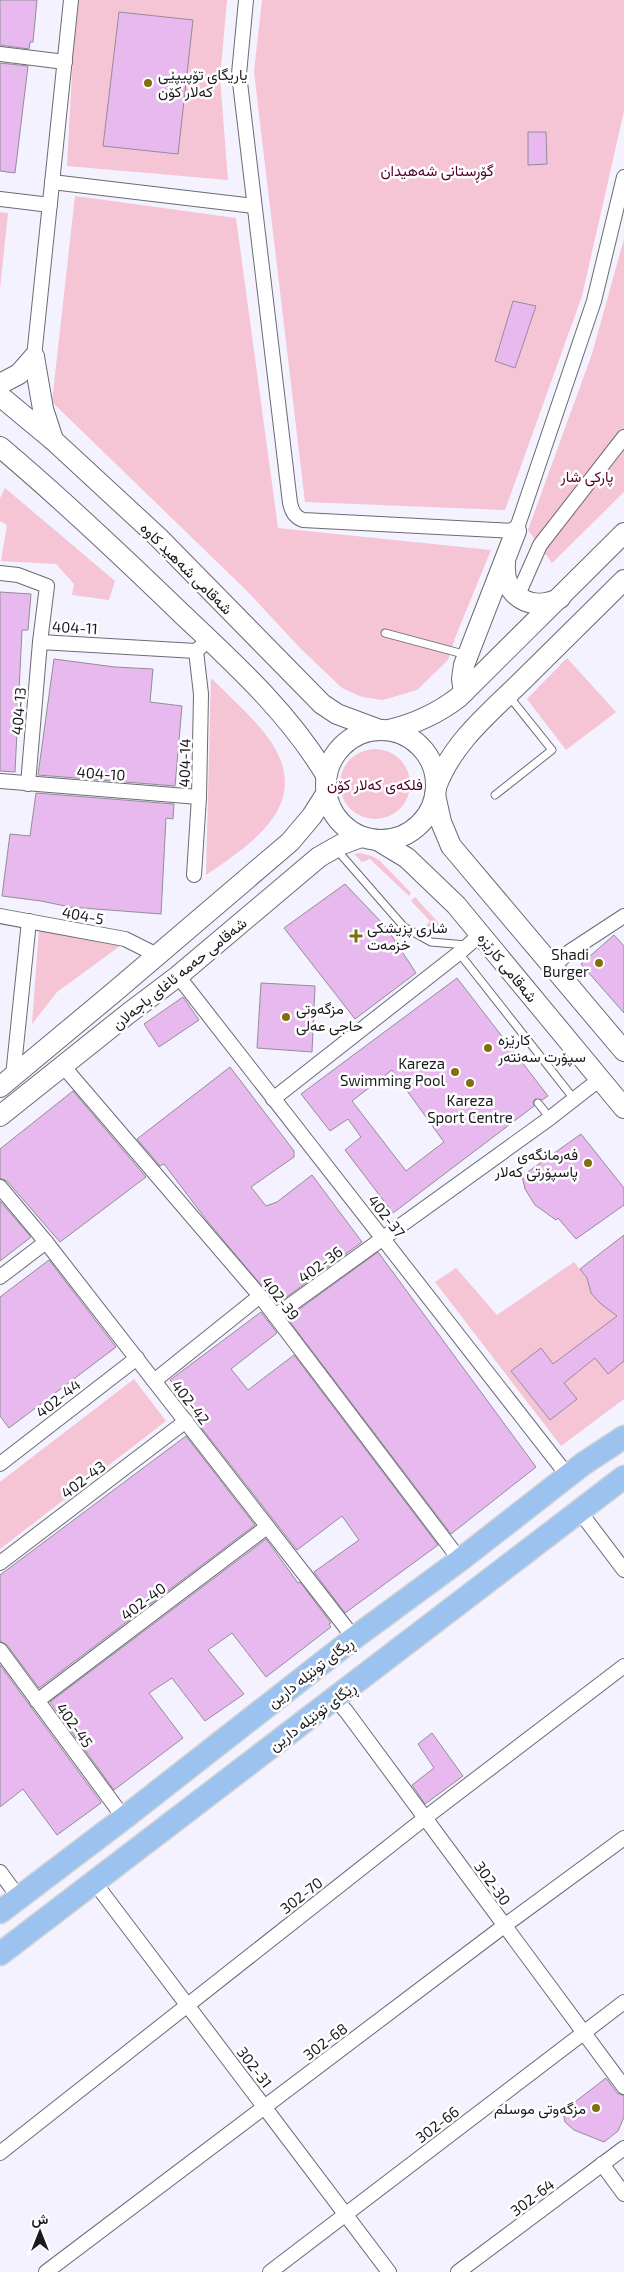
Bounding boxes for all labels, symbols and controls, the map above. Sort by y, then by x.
place label: یاریگای تۆپیپێی کەلار کۆن [158,65,248,101]
marker: یاریگای تۆپیپێی کەلار کۆن [142,77,154,89]
park label: گۆڕستانی شەهیدان [380,161,494,183]
park label: پارکی شار [560,467,613,487]
street label: شەقامی شەهید کاوە [136,518,237,619]
street label: 404-11 [52,617,98,637]
street label: 404-13 [7,686,29,736]
street label: 404-14 [175,738,193,788]
street label: 404-10 [76,762,126,784]
park label: فلکەی کەلار کۆن [327,775,423,795]
street label: 404-5 [61,902,105,928]
street label: شەقامی حەمە ئاغای باجەلان [108,913,251,1034]
place label: شاری پزیشکی خزمەت [367,918,448,954]
marker: شاری پزیشکی خزمەت [349,929,363,943]
street label: شەقامی کارێزە [473,929,542,1007]
place label: Shadi Burger [543,945,589,980]
marker: Shadi Burger [593,957,605,969]
place label: مزگەوتی حاجی عەلی [296,999,363,1036]
marker: مزگەوتی حاجی عەلی [280,1011,292,1023]
place label: کارێزە سپۆرت سەنتەر [497,1030,586,1067]
marker: کارێزە سپۆرت سەنتەر [482,1042,494,1054]
place label: Kareza Swimming Pool [340,1054,446,1089]
marker: Kareza Swimming Pool [449,1066,461,1078]
marker: Kareza Sport Centre [464,1077,476,1089]
place label: Kareza Sport Centre [427,1091,513,1126]
place label: فەرمانگەی پاسپۆرتی کەلار [494,1145,578,1182]
marker: فەرمانگەی پاسپۆرتی کەلار [582,1157,594,1169]
street label: 402-37 [365,1191,410,1241]
street label: 402-36 [294,1242,346,1286]
street label: 402-39 [258,1273,304,1323]
street label: 402-44 [32,1375,84,1421]
street label: 402-42 [168,1376,214,1428]
street label: 402-43 [57,1456,109,1502]
street label: 402-40 [117,1578,169,1624]
street label: ڕیگای تونێلە دارین [263,1633,359,1714]
street label: ڕێگای تونێلە دارین [265,1678,361,1758]
street label: 402-45 [53,1699,97,1751]
street label: 302-30 [471,1858,515,1908]
street label: 302-70 [276,1873,326,1917]
street label: 302-68 [300,2019,350,2063]
street label: 302-31 [234,2043,276,2091]
place label: مزگەوتی موسلم [494,2099,586,2119]
street label: 302-66 [412,2102,462,2146]
marker: مزگەوتی موسلم [590,2102,602,2114]
street label: 302-64 [506,2175,558,2219]
north arrow [15,2207,65,2257]
text: ش [32,2210,49,2228]

